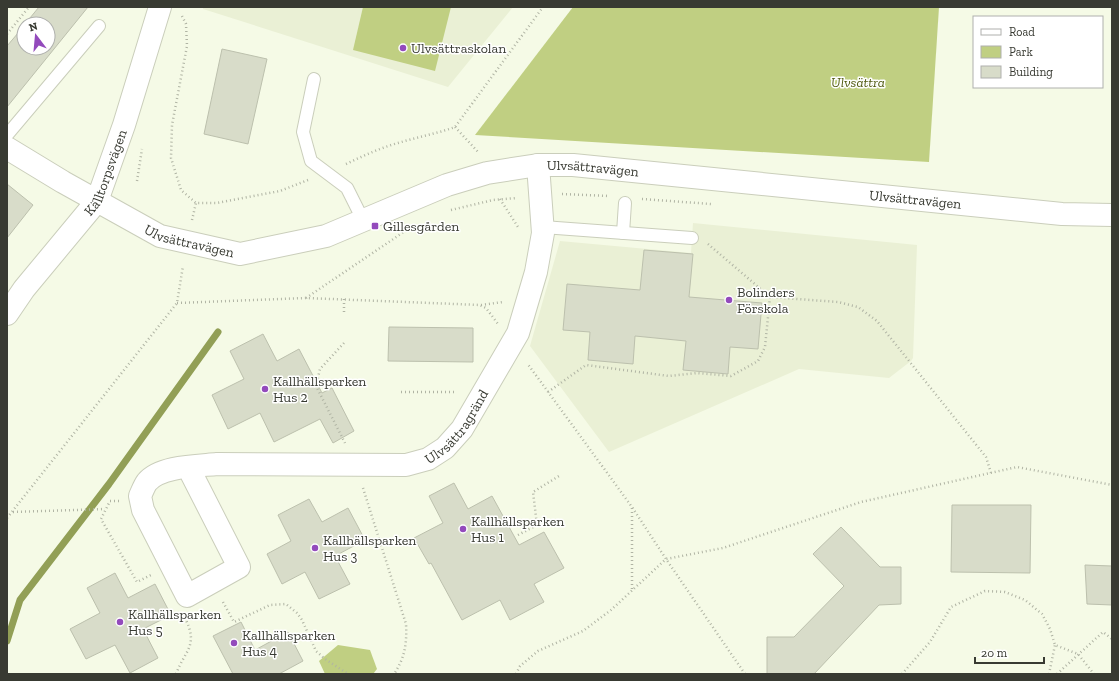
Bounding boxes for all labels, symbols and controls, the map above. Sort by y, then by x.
north arrow [16,16,56,56]
legend [973,16,1103,88]
text: N [28,19,40,34]
text: Road [1009,25,1035,39]
place label: Ulvsättraskolan [411,40,506,57]
marker: Ulvsättraskolan [398,43,408,53]
text: Park [1009,45,1034,59]
text: Building [1009,65,1053,79]
park label: Ulvsättra [831,74,885,91]
street label: Källtorpsvägen [80,127,130,219]
street label: Ulvsättravägen [547,157,640,180]
street label: Ulvsättravägen [868,186,962,212]
place label: Gillesgården [383,218,459,235]
street label: Ulvsättravägen [141,220,236,261]
marker: Gillesgården [370,221,380,231]
place label: Bolinders Förskola [737,284,795,317]
marker: Bolinders Förskola [724,295,734,305]
place label: Kallhällsparken Hus 2 [273,373,366,406]
marker: Kallhällsparken Hus 2 [260,384,270,394]
street label: Ulvsättragränd [421,386,492,467]
place label: Kallhällsparken Hus 1 [471,513,564,546]
marker: Kallhällsparken Hus 1 [458,524,468,534]
place label: Kallhällsparken Hus 3 [323,532,416,565]
marker: Kallhällsparken Hus 3 [310,543,320,553]
place label: Kallhällsparken Hus 5 [128,606,221,639]
marker: Kallhällsparken Hus 5 [115,617,125,627]
place label: Kallhällsparken Hus 4 [242,627,335,660]
marker: Kallhällsparken Hus 4 [229,638,239,648]
scale bar [975,639,1044,665]
text: 20 m [981,646,1008,660]

